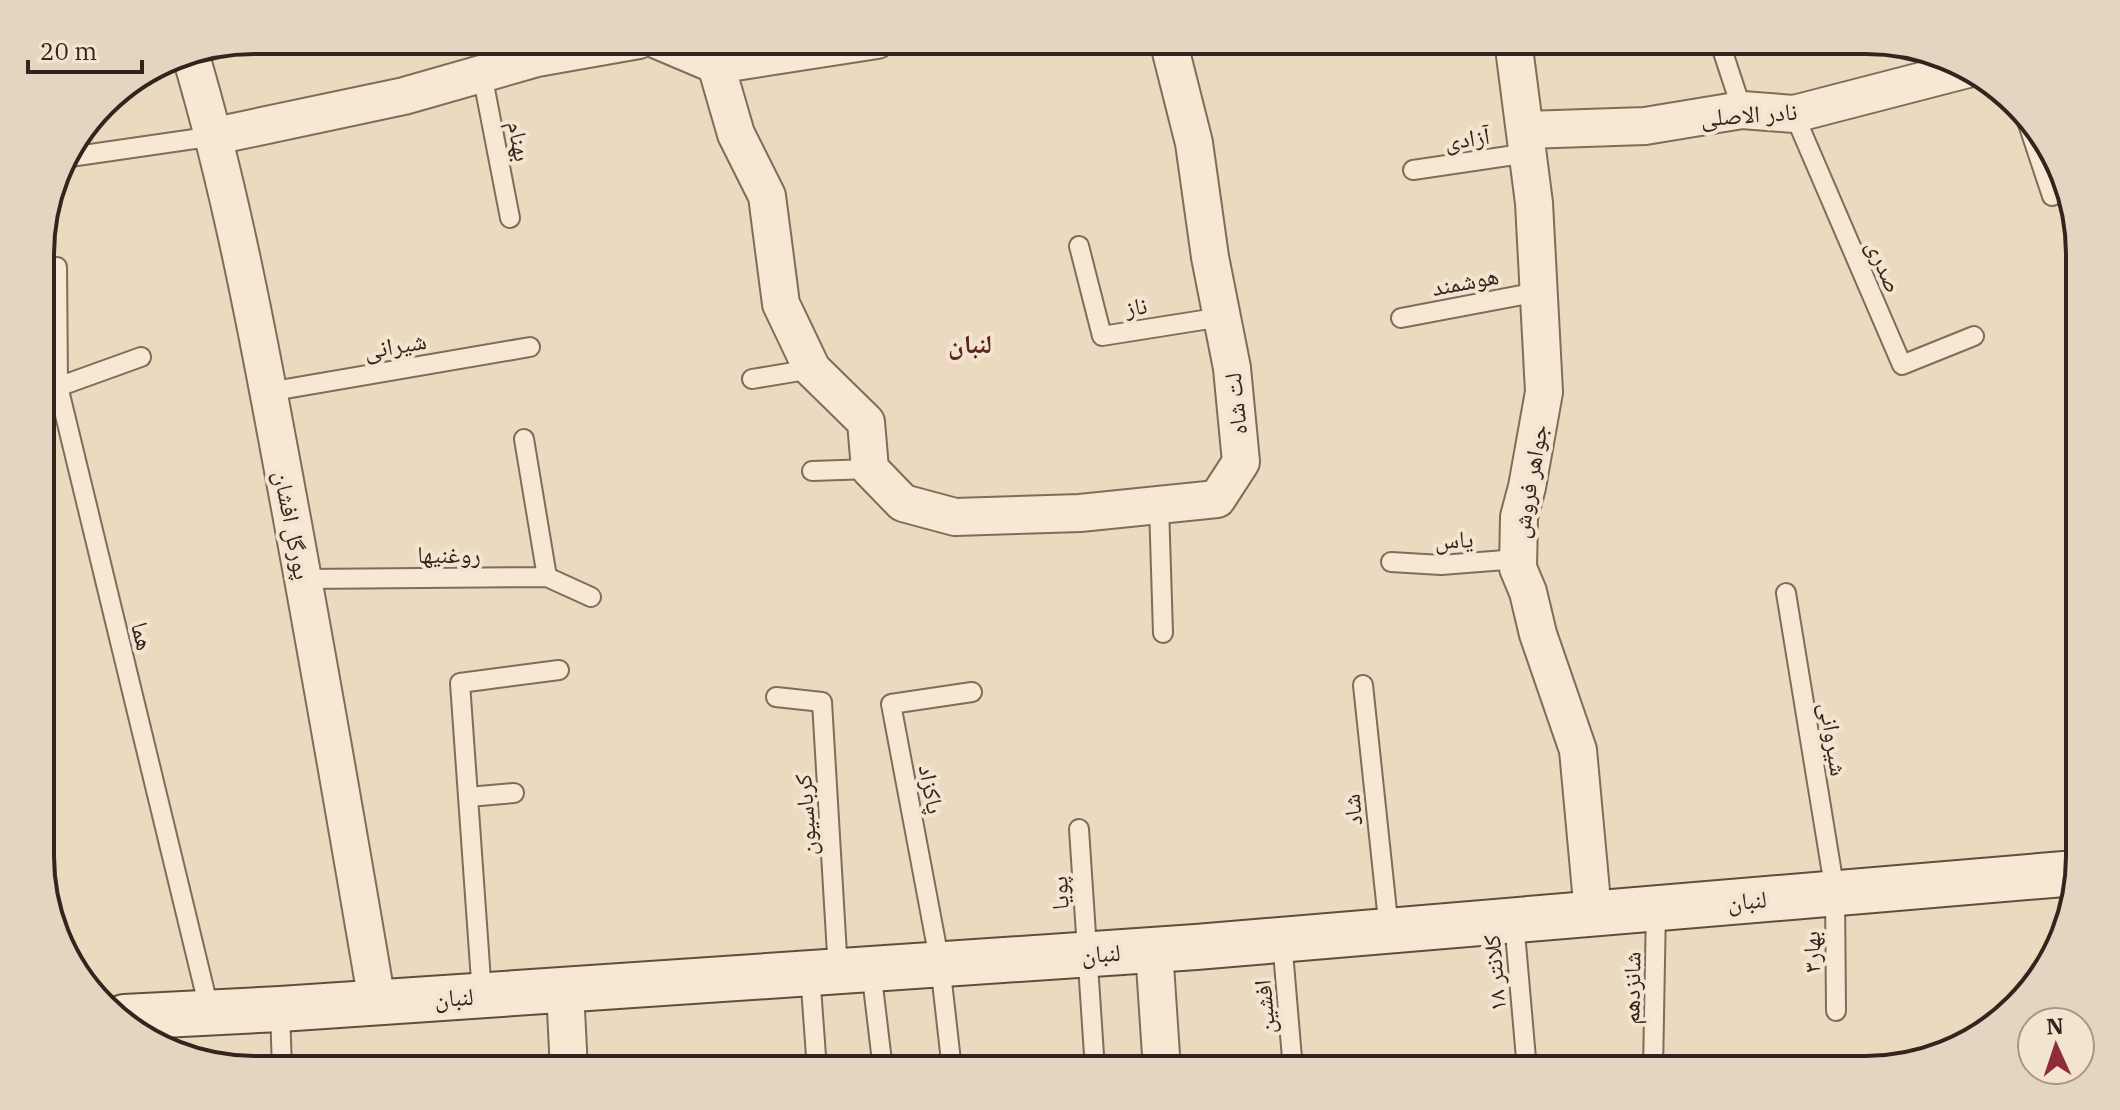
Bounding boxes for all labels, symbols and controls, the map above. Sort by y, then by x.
scale bar [28,24,142,74]
text: 20 m [40,35,97,67]
street label: نادر الاصلی [1700,95,1798,133]
street label: بهنام [499,118,540,164]
street label: آزادی [1442,119,1493,157]
street label: صدری [1860,235,1910,297]
street label: هوشمند [1429,259,1501,303]
street label: ناز [1122,288,1149,324]
street label: شیرانی [361,324,429,366]
district label: لنبان [948,326,992,360]
street label: لت شاه [1216,372,1254,436]
street label: جواهر فروش [1503,422,1555,540]
street label: پورگل افشان [267,468,319,582]
street label: یاس [1434,522,1474,556]
street label: روغنیها [417,538,481,570]
street label: هما [124,618,162,654]
street label: شیروانی [1812,700,1856,778]
street label: پاکزاد [912,762,952,816]
street label: کرباسیون [786,773,824,857]
street label: شاد [1334,793,1370,827]
street label: پویا [1042,875,1076,911]
street label: لنبان [1726,882,1768,918]
street label: بهار۳ [1795,931,1827,973]
street label: کلانتر ۱۸ [1475,933,1513,1013]
street label: لنبان [1080,936,1122,970]
street label: شانزدهم [1614,951,1649,1025]
street label: افشین [1246,979,1282,1035]
street label: لنبان [433,980,475,1014]
north arrow [2016,1006,2096,1086]
text: N [2045,1011,2064,1040]

